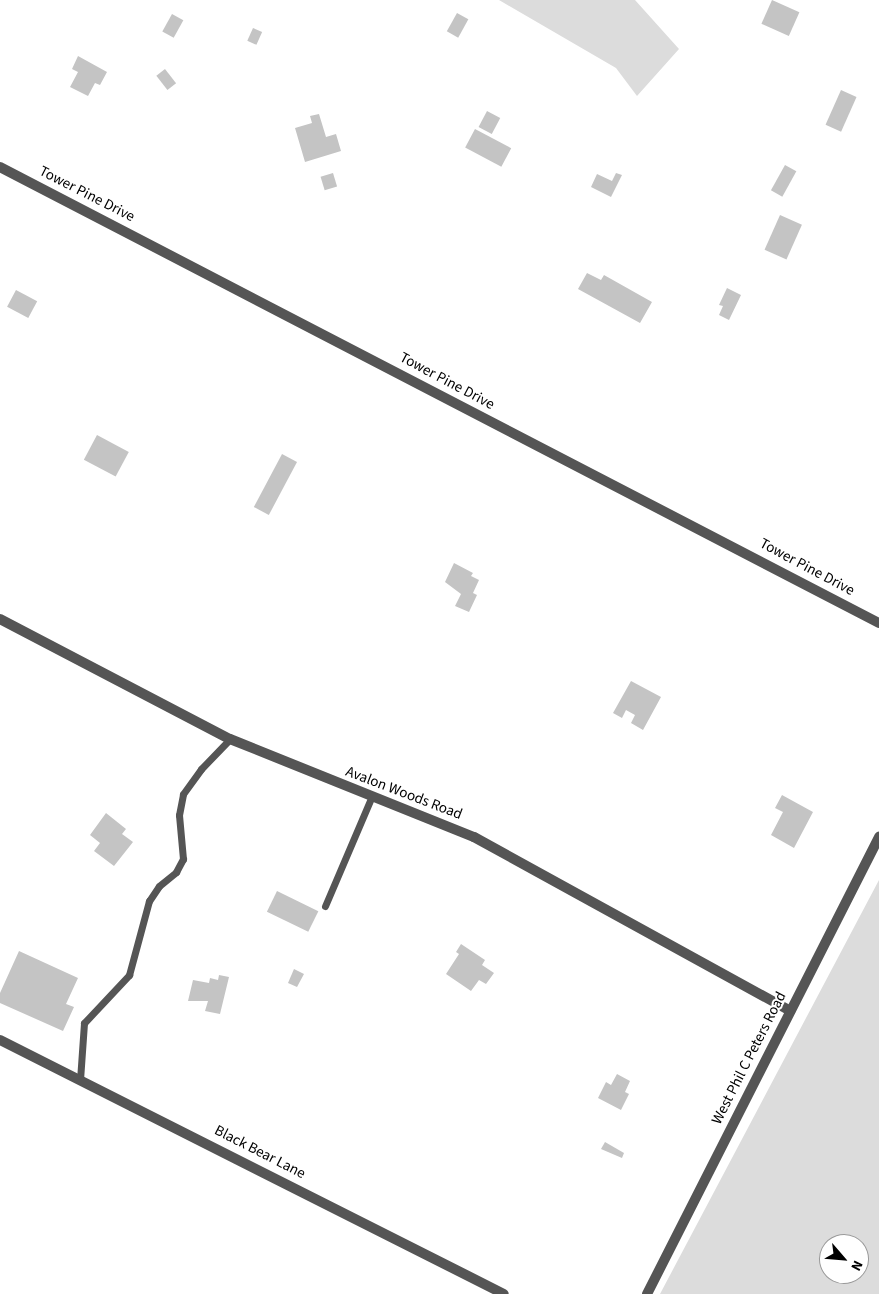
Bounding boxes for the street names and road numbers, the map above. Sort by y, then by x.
street label: Tower Pine Drive [36,162,138,226]
street label: Tower Pine Drive [396,348,498,414]
street label: Tower Pine Drive [756,534,858,600]
street label: Avalon Woods Road [343,763,465,823]
street label: West Phil C Peters Road [708,989,790,1127]
street label: Black Bear Lane [211,1121,309,1183]

